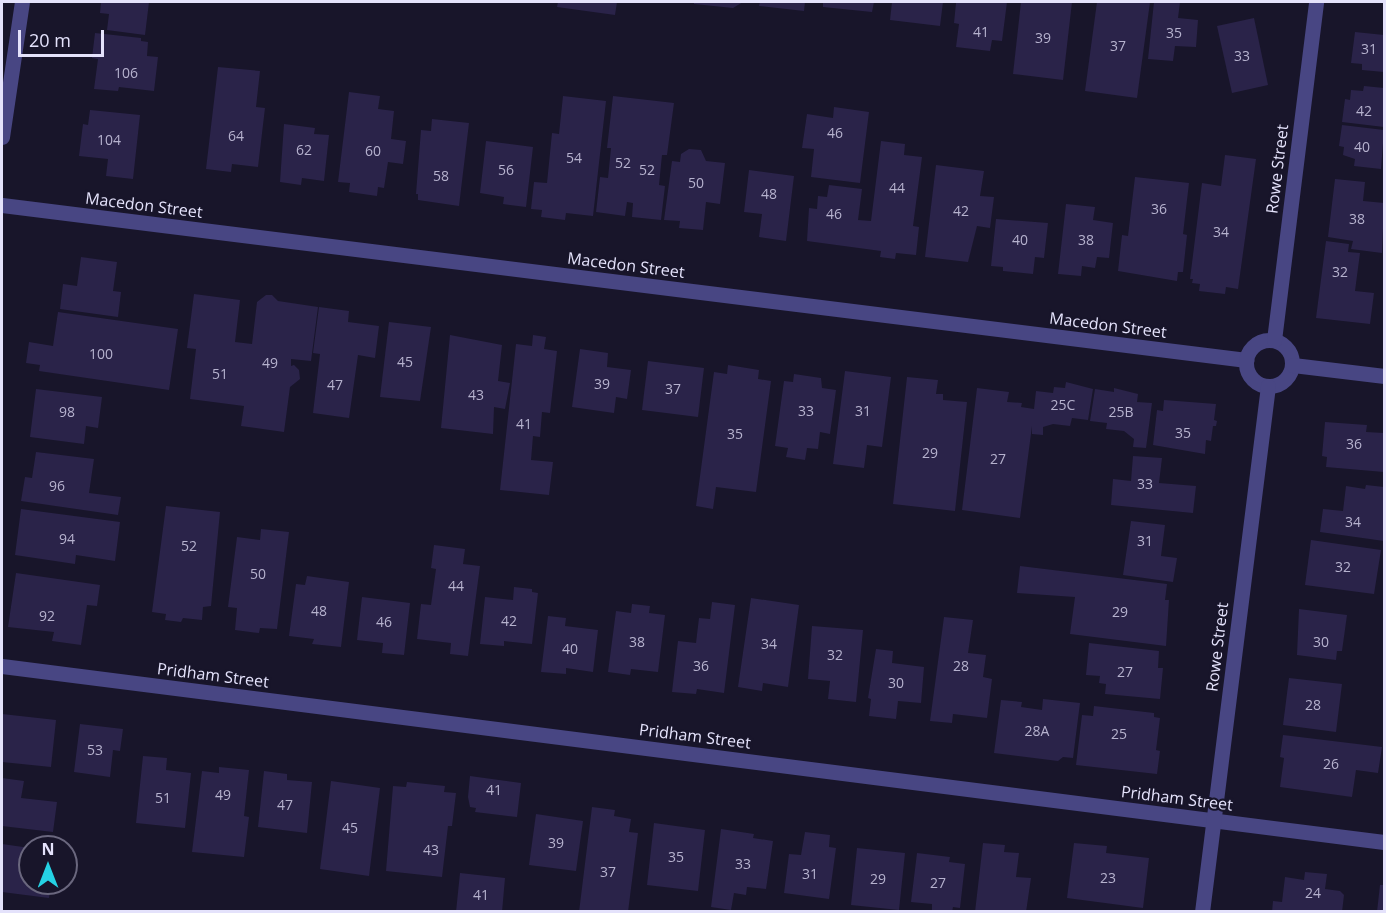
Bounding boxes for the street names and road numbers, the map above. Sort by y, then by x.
street label: Rowe Street [1262,123,1292,215]
street label: Macedon Street [84,188,204,222]
street label: Macedon Street [566,248,686,282]
street label: Macedon Street [1048,308,1168,342]
street label: Rowe Street [1202,601,1232,693]
street label: Pridham Street [156,659,270,691]
street label: Pridham Street [638,720,752,752]
street label: Pridham Street [1120,782,1234,814]

